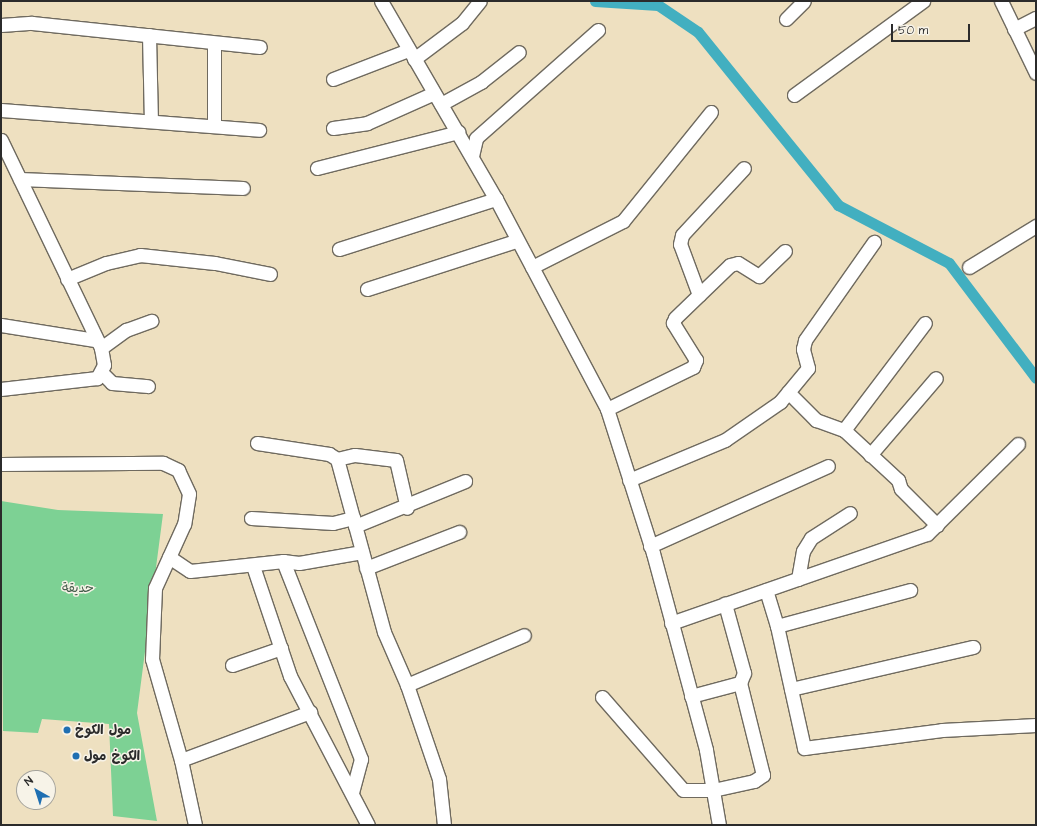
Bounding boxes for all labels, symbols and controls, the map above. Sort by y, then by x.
scale bar [893,16,972,42]
text: 50 m [898,22,928,39]
park label: حديقة [62,580,94,596]
place label: مول الكوخ [75,722,131,738]
marker: مول الكوخ [62,725,72,735]
place label: الكوخ مول [84,748,140,764]
marker: الكوخ مول [71,751,81,761]
north arrow [16,770,56,810]
text: N [21,773,36,789]

